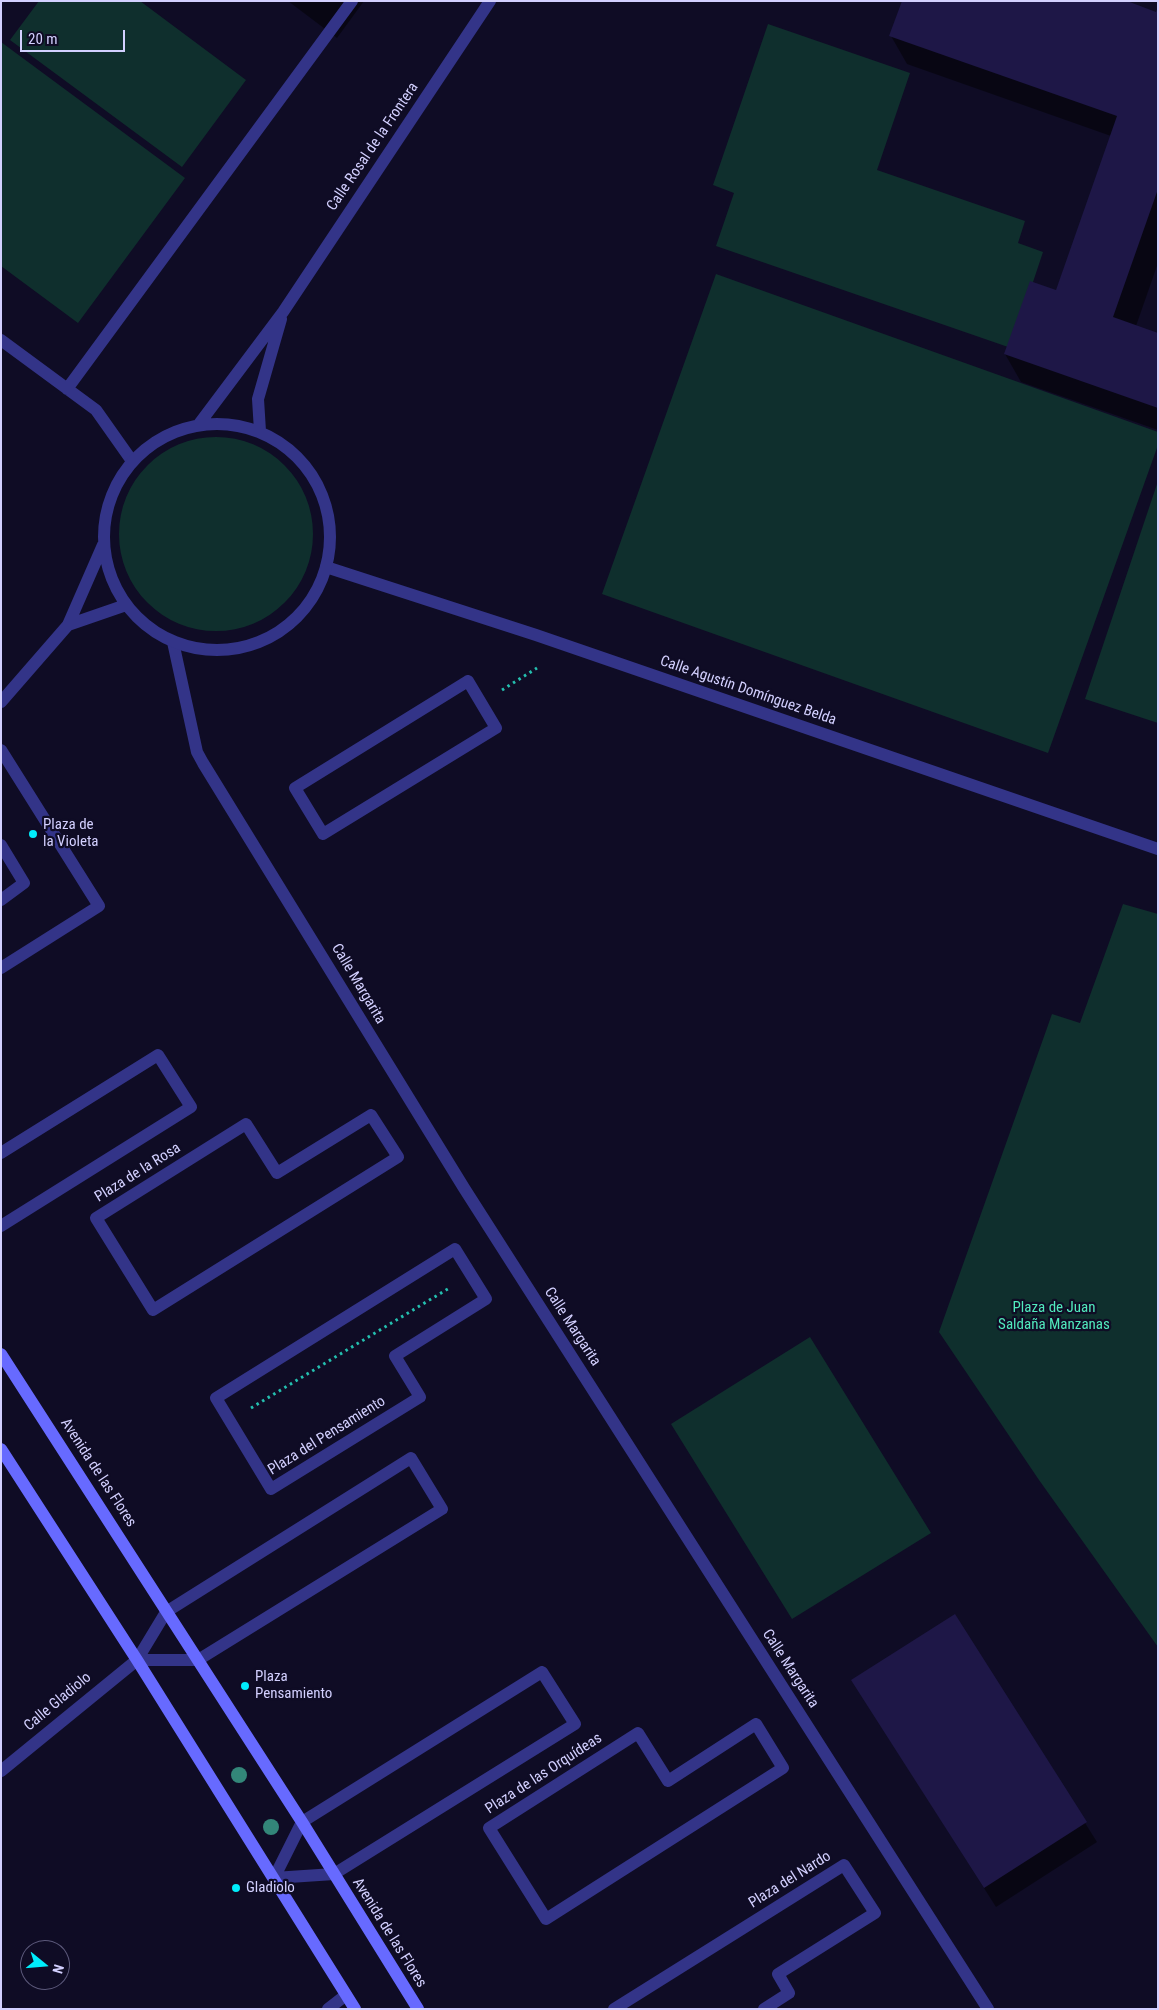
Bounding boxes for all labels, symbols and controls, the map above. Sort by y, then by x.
scale bar [22,20,128,52]
text: 20 m [28,30,58,48]
street label: Calle Rosal de la Frontera [323,80,423,214]
street label: Calle Agustín Domínguez Belda [658,652,838,730]
place label: Plaza de la Violeta [43,816,99,851]
marker: Plaza de la Violeta [27,828,39,840]
street label: Calle Margarita [327,941,389,1027]
street label: Plaza de la Rosa [92,1139,184,1207]
street label: Calle Margarita [540,1284,604,1370]
park label: Plaza de Juan Saldaña Manzanas [998,1299,1110,1334]
street label: Plaza del Pensamiento [265,1393,389,1479]
street label: Avenida de las Flores [56,1415,140,1531]
street label: Calle Margarita [758,1626,822,1712]
place label: Plaza Pensamiento [255,1668,332,1703]
street label: Calle Gladiolo [21,1669,95,1735]
marker: Plaza Pensamiento [239,1680,251,1692]
street label: Plaza de las Orquídeas [482,1730,606,1818]
street label: Plaza del Nardo [746,1848,834,1912]
street label: Avenida de las Flores [348,1875,430,1991]
place label: Gladiolo [246,1879,295,1897]
marker: Gladiolo [230,1882,242,1894]
north arrow [20,1940,70,1990]
text: N [49,1963,67,1976]

